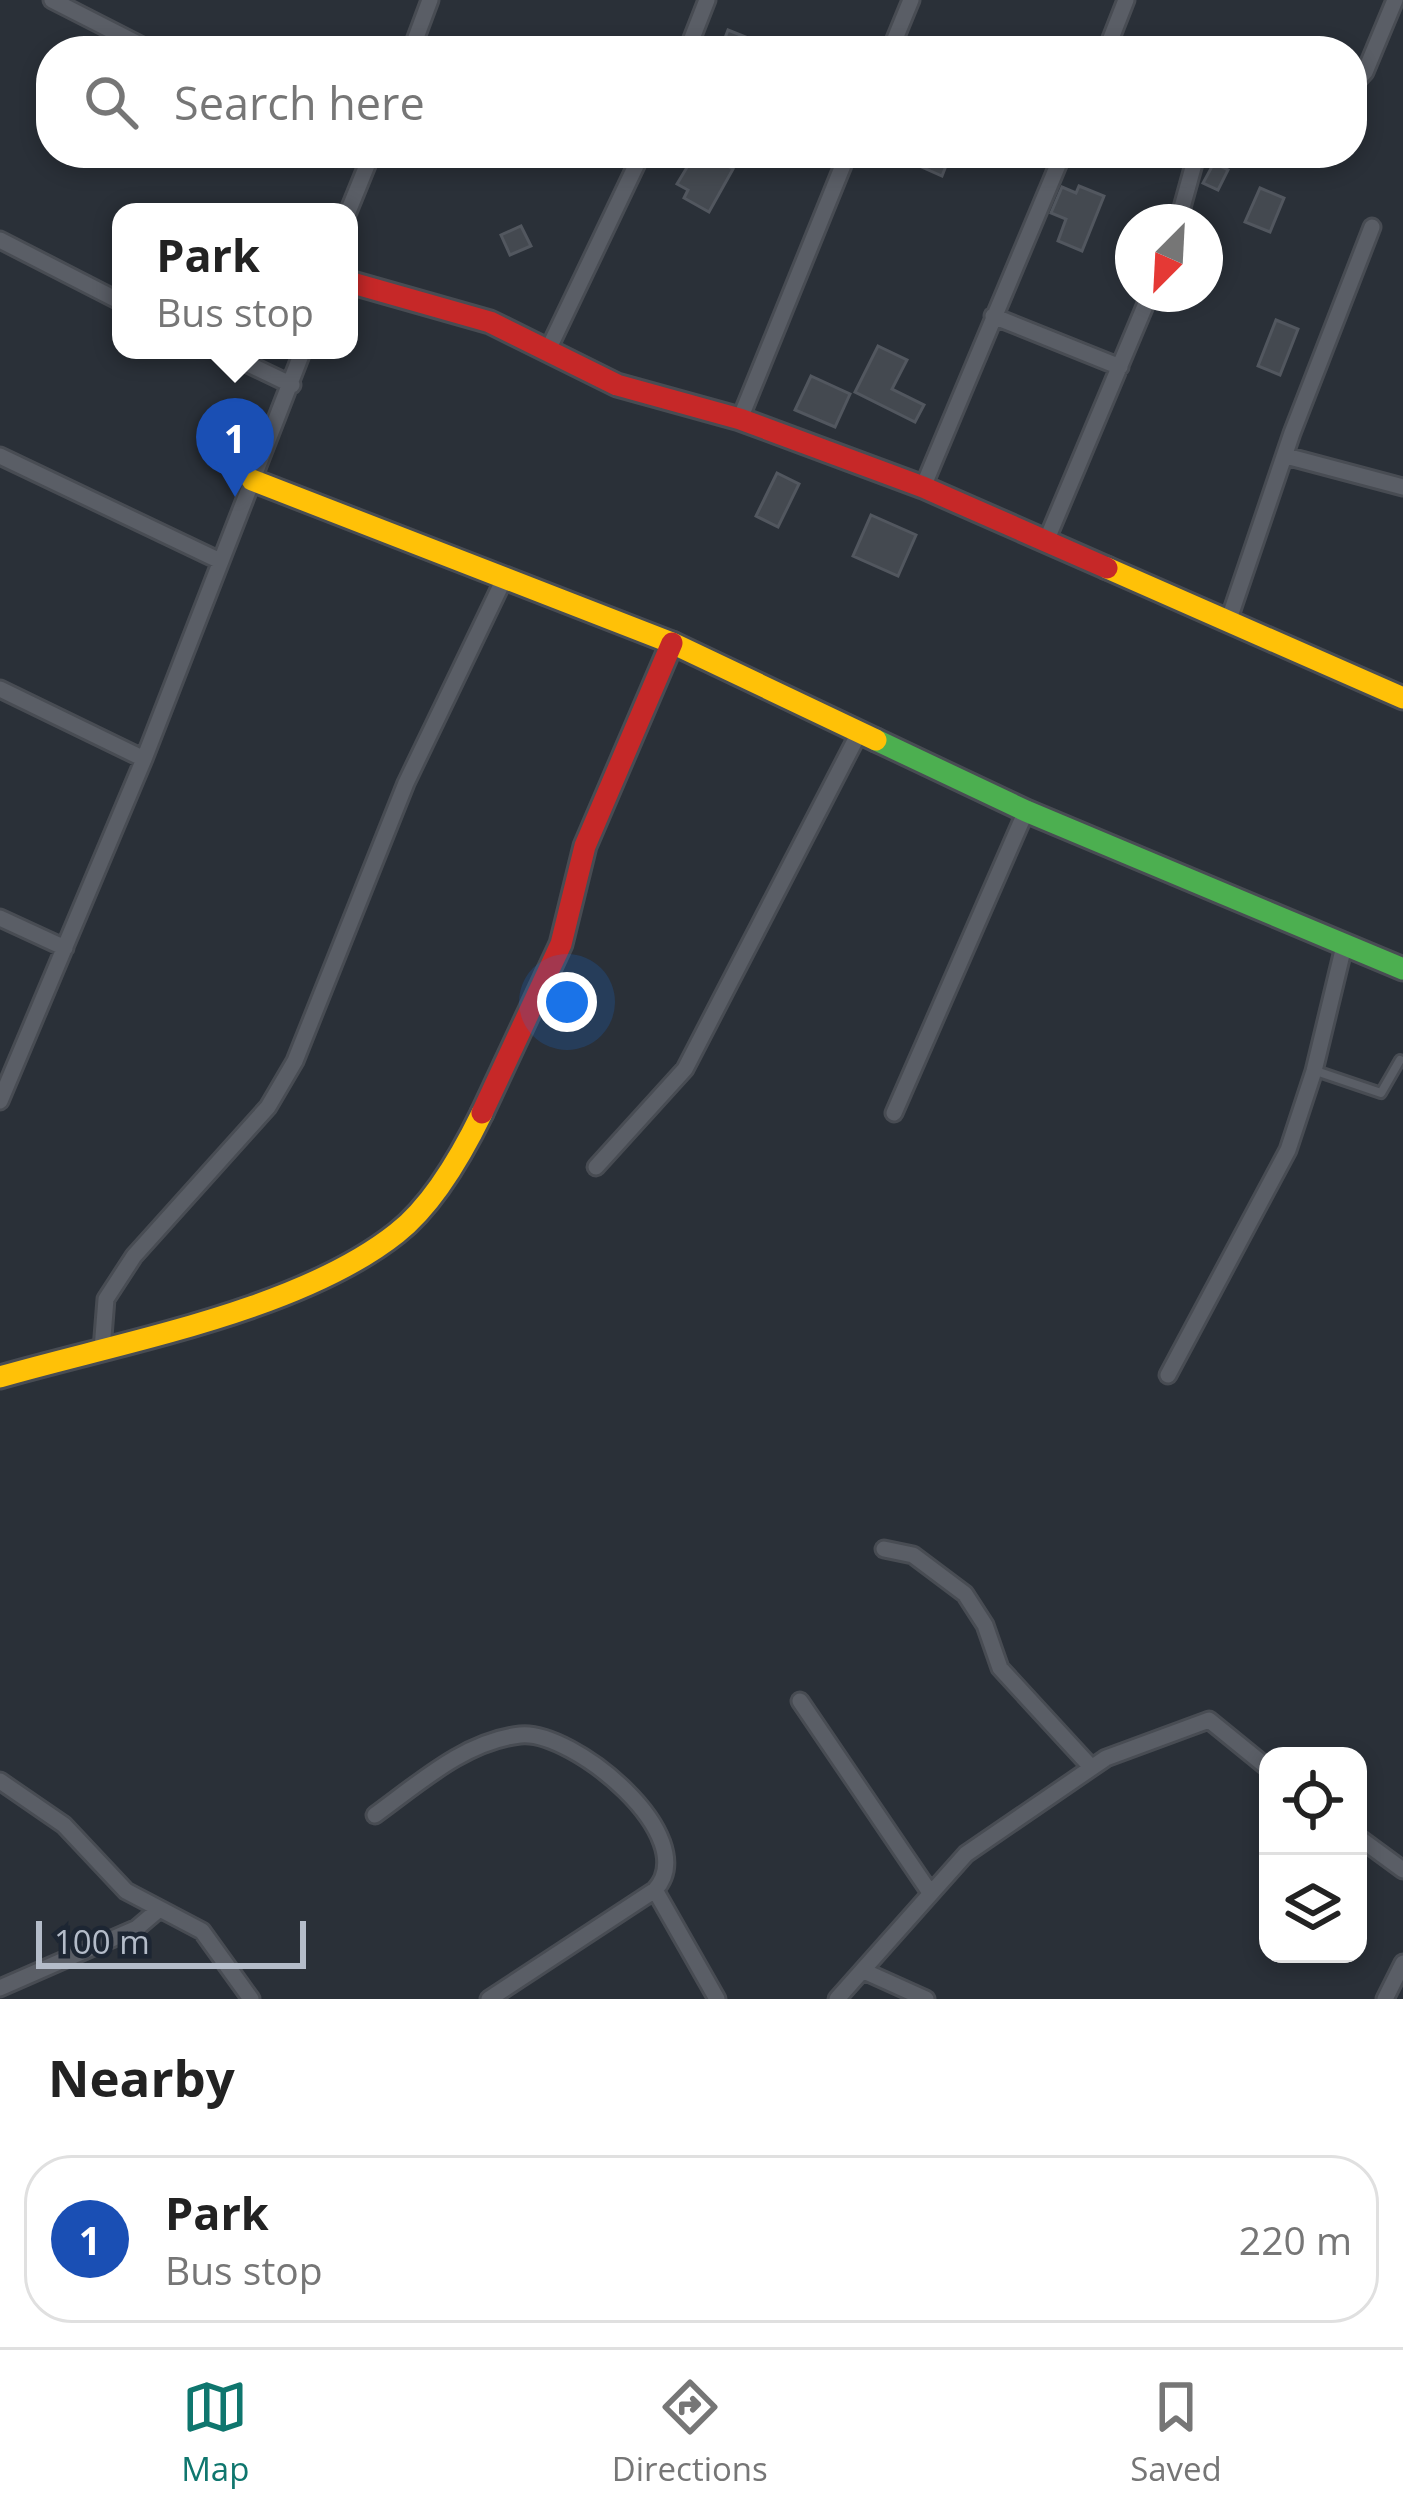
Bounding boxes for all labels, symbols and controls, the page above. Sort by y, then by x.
search box [36,36,1367,168]
icon: search [78,69,144,135]
text: Search here [174,72,425,133]
popup [112,203,358,359]
north arrow [1115,204,1223,312]
text: Park [156,224,260,285]
text: Bus stop [156,285,314,338]
pin: 1 [196,398,274,497]
your location [537,972,597,1032]
map controls [1259,1747,1367,1963]
button: locate [1259,1747,1367,1855]
button: layers [1259,1855,1367,1963]
scale bar [36,1915,306,1968]
text: 100 m [54,1919,150,1964]
text: Nearby [48,2042,235,2112]
text: Park [165,2182,269,2243]
text: 1 [79,2213,101,2266]
text: 220 m [1239,2213,1352,2266]
text: Bus stop [165,2243,323,2296]
tab: Map [181,2374,249,2491]
tab: Directions [612,2374,768,2491]
tab: Saved [1130,2374,1222,2491]

